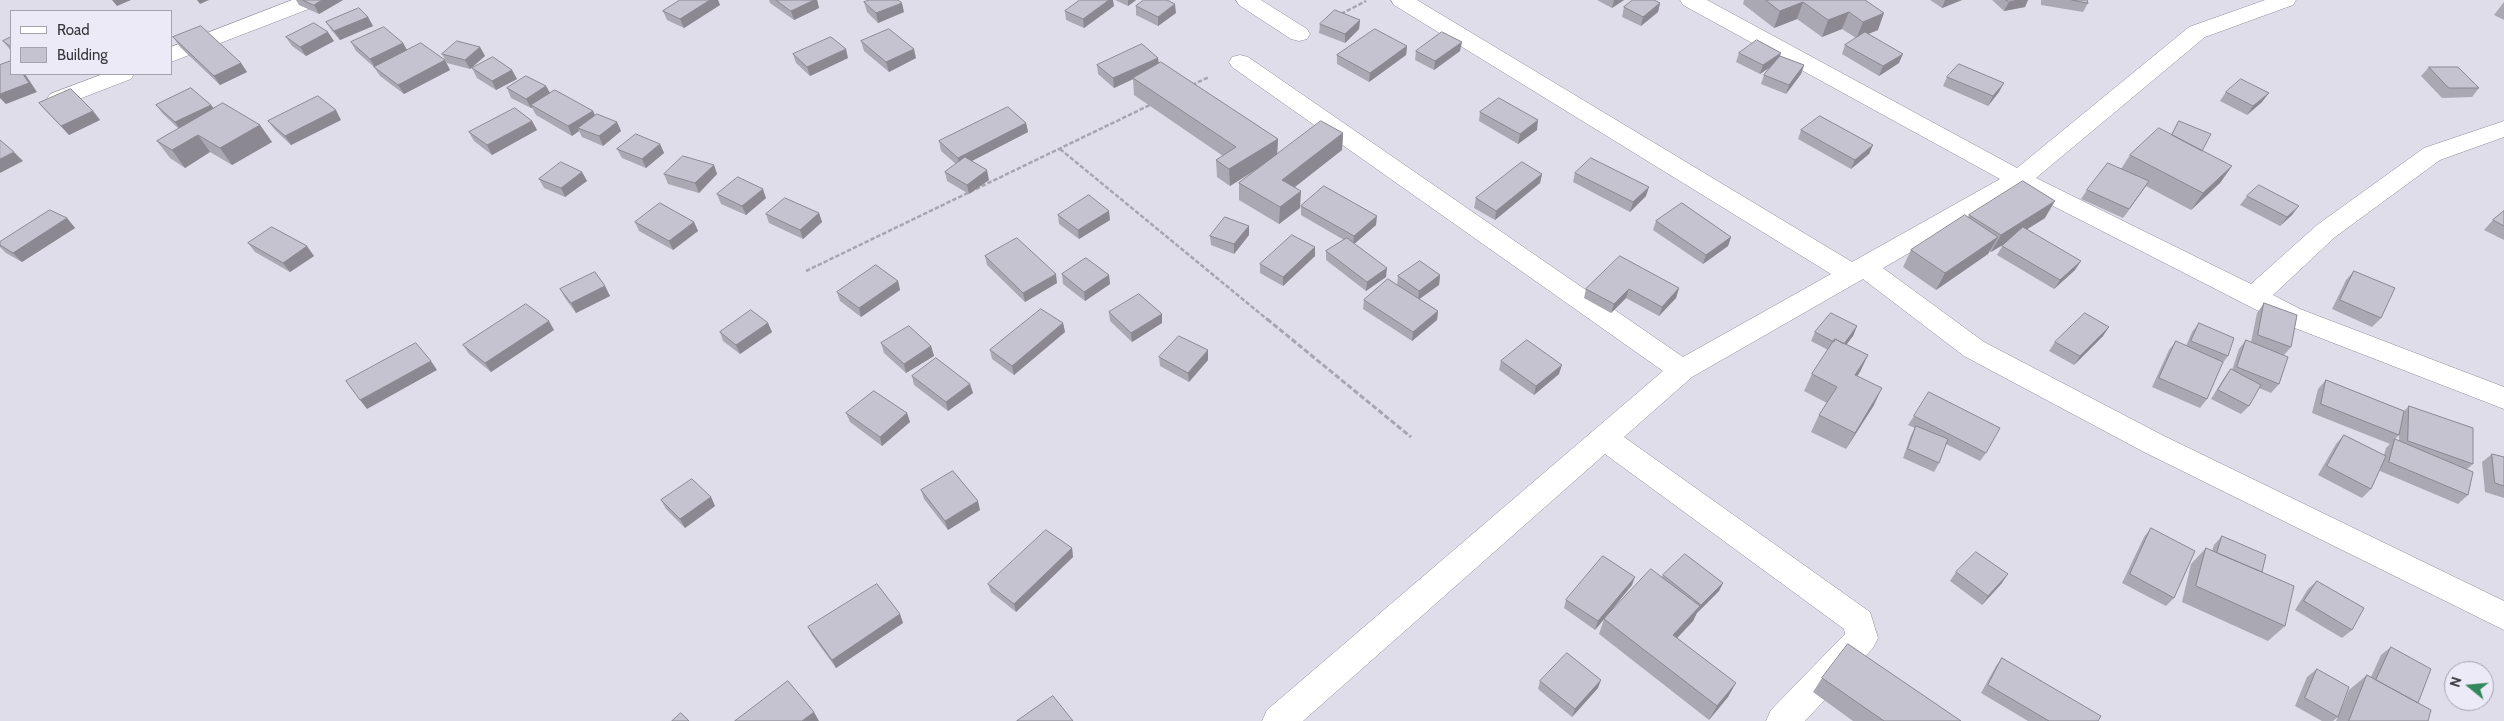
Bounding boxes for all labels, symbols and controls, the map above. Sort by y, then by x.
legend [10,10,172,75]
text: Road [57,21,90,39]
text: Building [57,46,108,64]
north arrow [2444,661,2494,711]
text: N [2446,675,2466,689]

